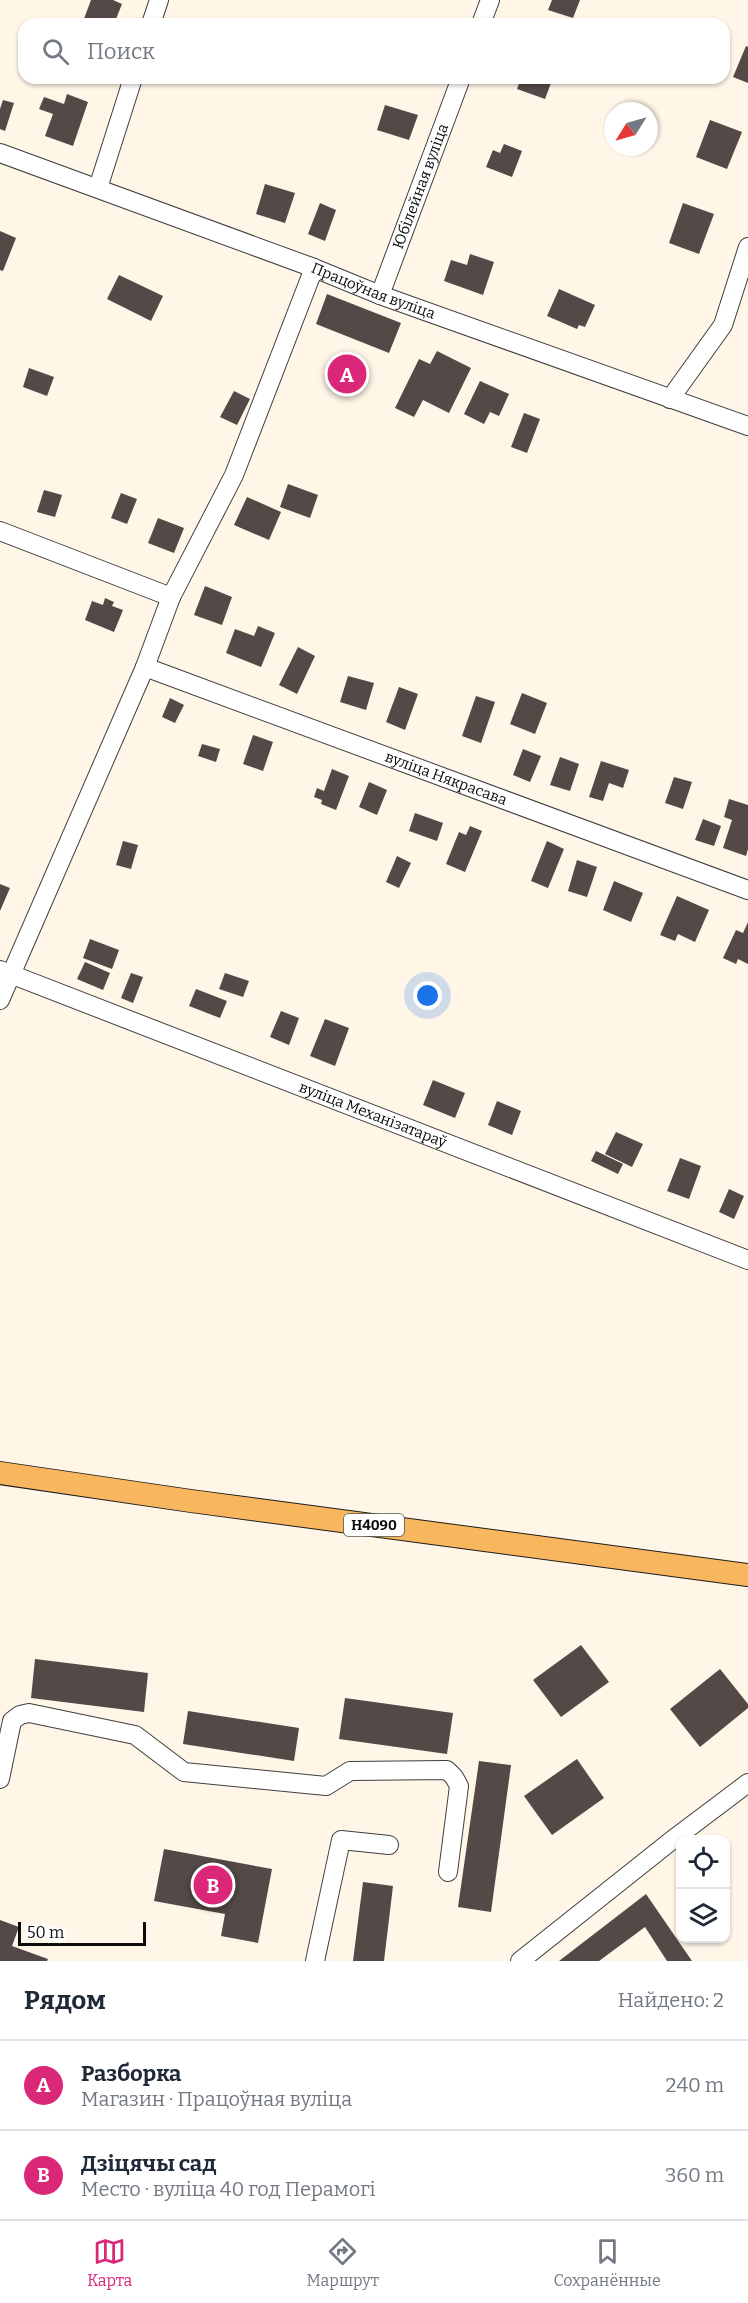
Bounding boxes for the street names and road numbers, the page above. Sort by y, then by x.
street label: Юбілейная вуліца [389,121,452,251]
street label: Працоўная вуліца [309,259,438,323]
street label: вуліца Някрасава [383,748,509,809]
street label: вуліца Механізатараў [297,1078,449,1151]
road number: Н4090 [344,1514,404,1536]

